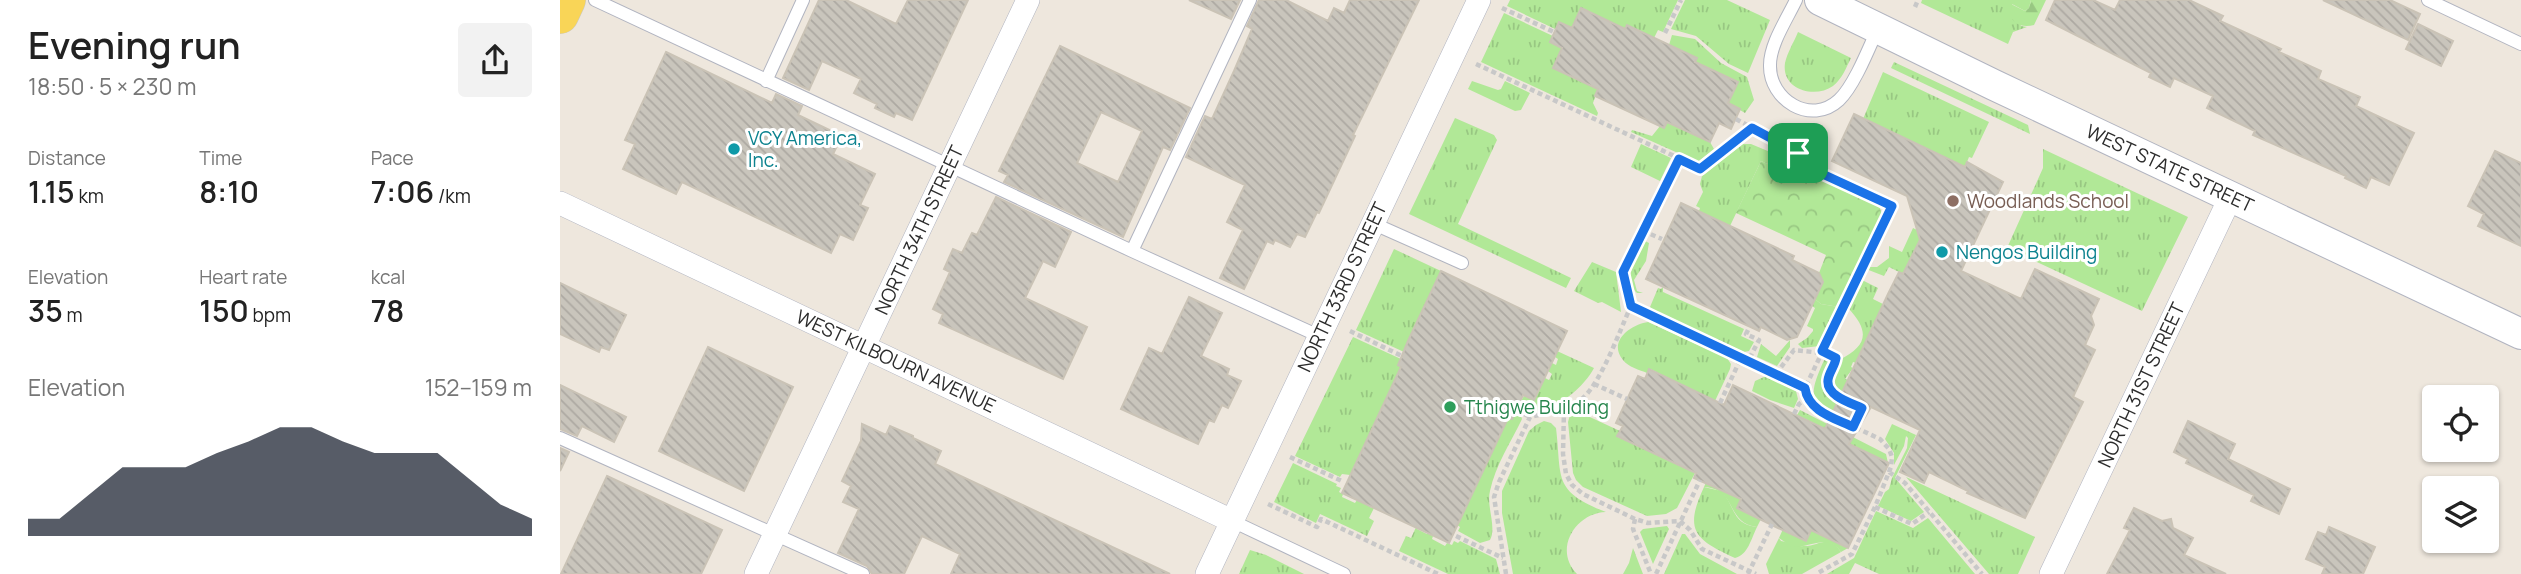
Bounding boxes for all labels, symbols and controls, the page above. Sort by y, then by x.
text: Evening run [28,18,241,70]
button: share [458,23,532,97]
text: 18:50 · 5 × 230 m [28,70,197,102]
street label: WEST STATE STREET [2082,118,2259,219]
pin [1768,123,1828,183]
place label: VCY America, Inc. [748,125,862,173]
icon: arrive [1779,134,1817,172]
marker: VCY America, Inc. [726,141,742,157]
street label: NORTH 34TH STREET [868,141,970,319]
text: Distance [28,145,106,171]
text: Time [199,145,242,171]
text: Pace [371,145,414,171]
text: 1.15 [28,171,75,212]
text: 8:10 [199,171,259,212]
text: 7:06 [371,171,434,212]
text: km [75,183,104,209]
text: /km [434,183,471,209]
place label: Woodlands School [1967,188,2129,214]
marker: Woodlands School [1945,193,1961,209]
street label: NORTH 33RD STREET [1291,197,1393,376]
place label: Nengos Building [1956,239,2097,265]
marker: Nengos Building [1934,244,1950,260]
text: Elevation [28,264,108,290]
text: Heart rate [199,264,287,290]
text: kcal [371,264,405,290]
text: 35 [28,290,63,331]
text: 150 [199,290,249,331]
text: 78 [371,290,404,331]
street label: NORTH 31ST STREET [2091,298,2191,472]
text: m [63,302,83,328]
text: bpm [249,302,291,328]
street label: WEST KILBOURN AVENUE [792,303,1000,419]
text: Elevation [28,371,125,403]
text: 152–159 m [425,371,532,403]
map controls [2422,385,2499,553]
button: locate [2422,385,2499,462]
place label: Tthigwe Building [1464,394,1609,420]
marker: Tthigwe Building [1442,399,1458,415]
button: layers [2422,476,2499,553]

